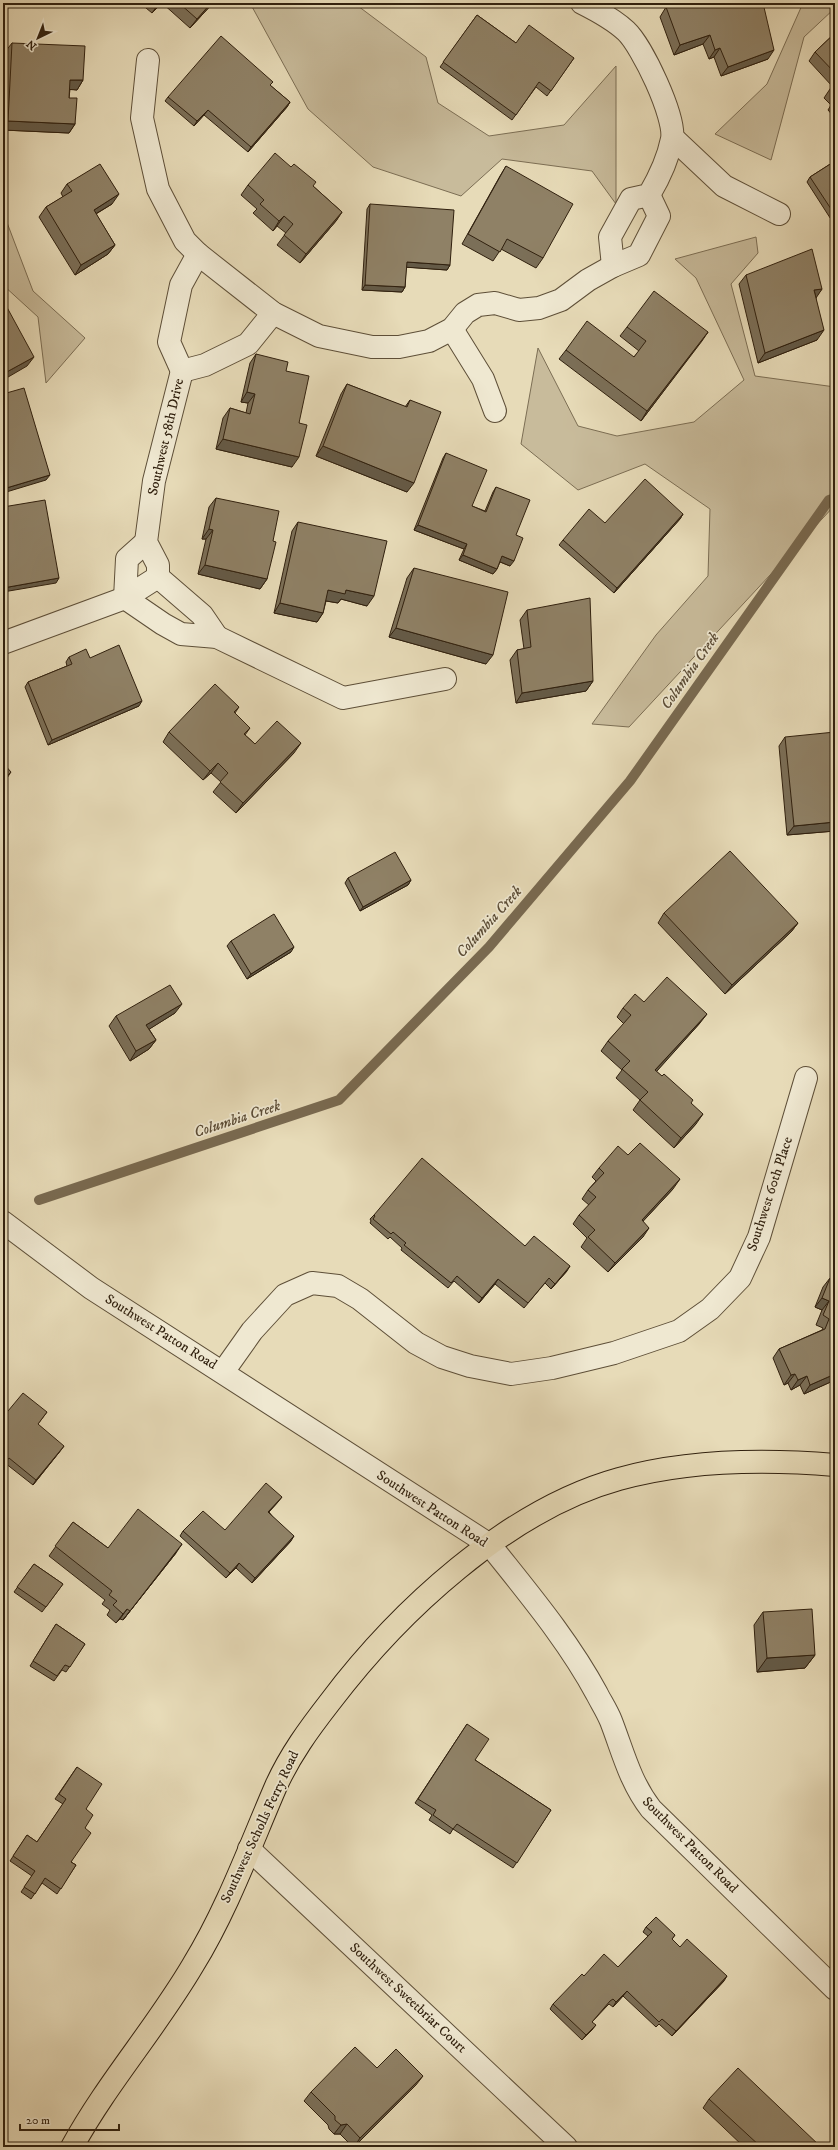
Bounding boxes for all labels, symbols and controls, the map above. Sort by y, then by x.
north arrow [18,18,58,58]
text: N [24,36,40,53]
street label: Southwest 58th Drive [144,377,188,497]
water label: Columbia Creek [656,628,724,713]
water label: Columbia Creek [452,882,527,962]
water label: Columbia Creek [191,1096,283,1142]
street label: Southwest 60th Place [743,1134,797,1253]
street label: Southwest Patton Road [102,1290,220,1374]
street label: Southwest Patton Road [373,1466,491,1552]
street label: Southwest Scholls Ferry Road [217,1748,303,1906]
street label: Southwest Patton Road [638,1793,742,1897]
street label: Southwest Sweetbriar Court [346,1939,471,2057]
scale bar [20,2106,119,2132]
text: 20 m [26,2113,50,2128]

